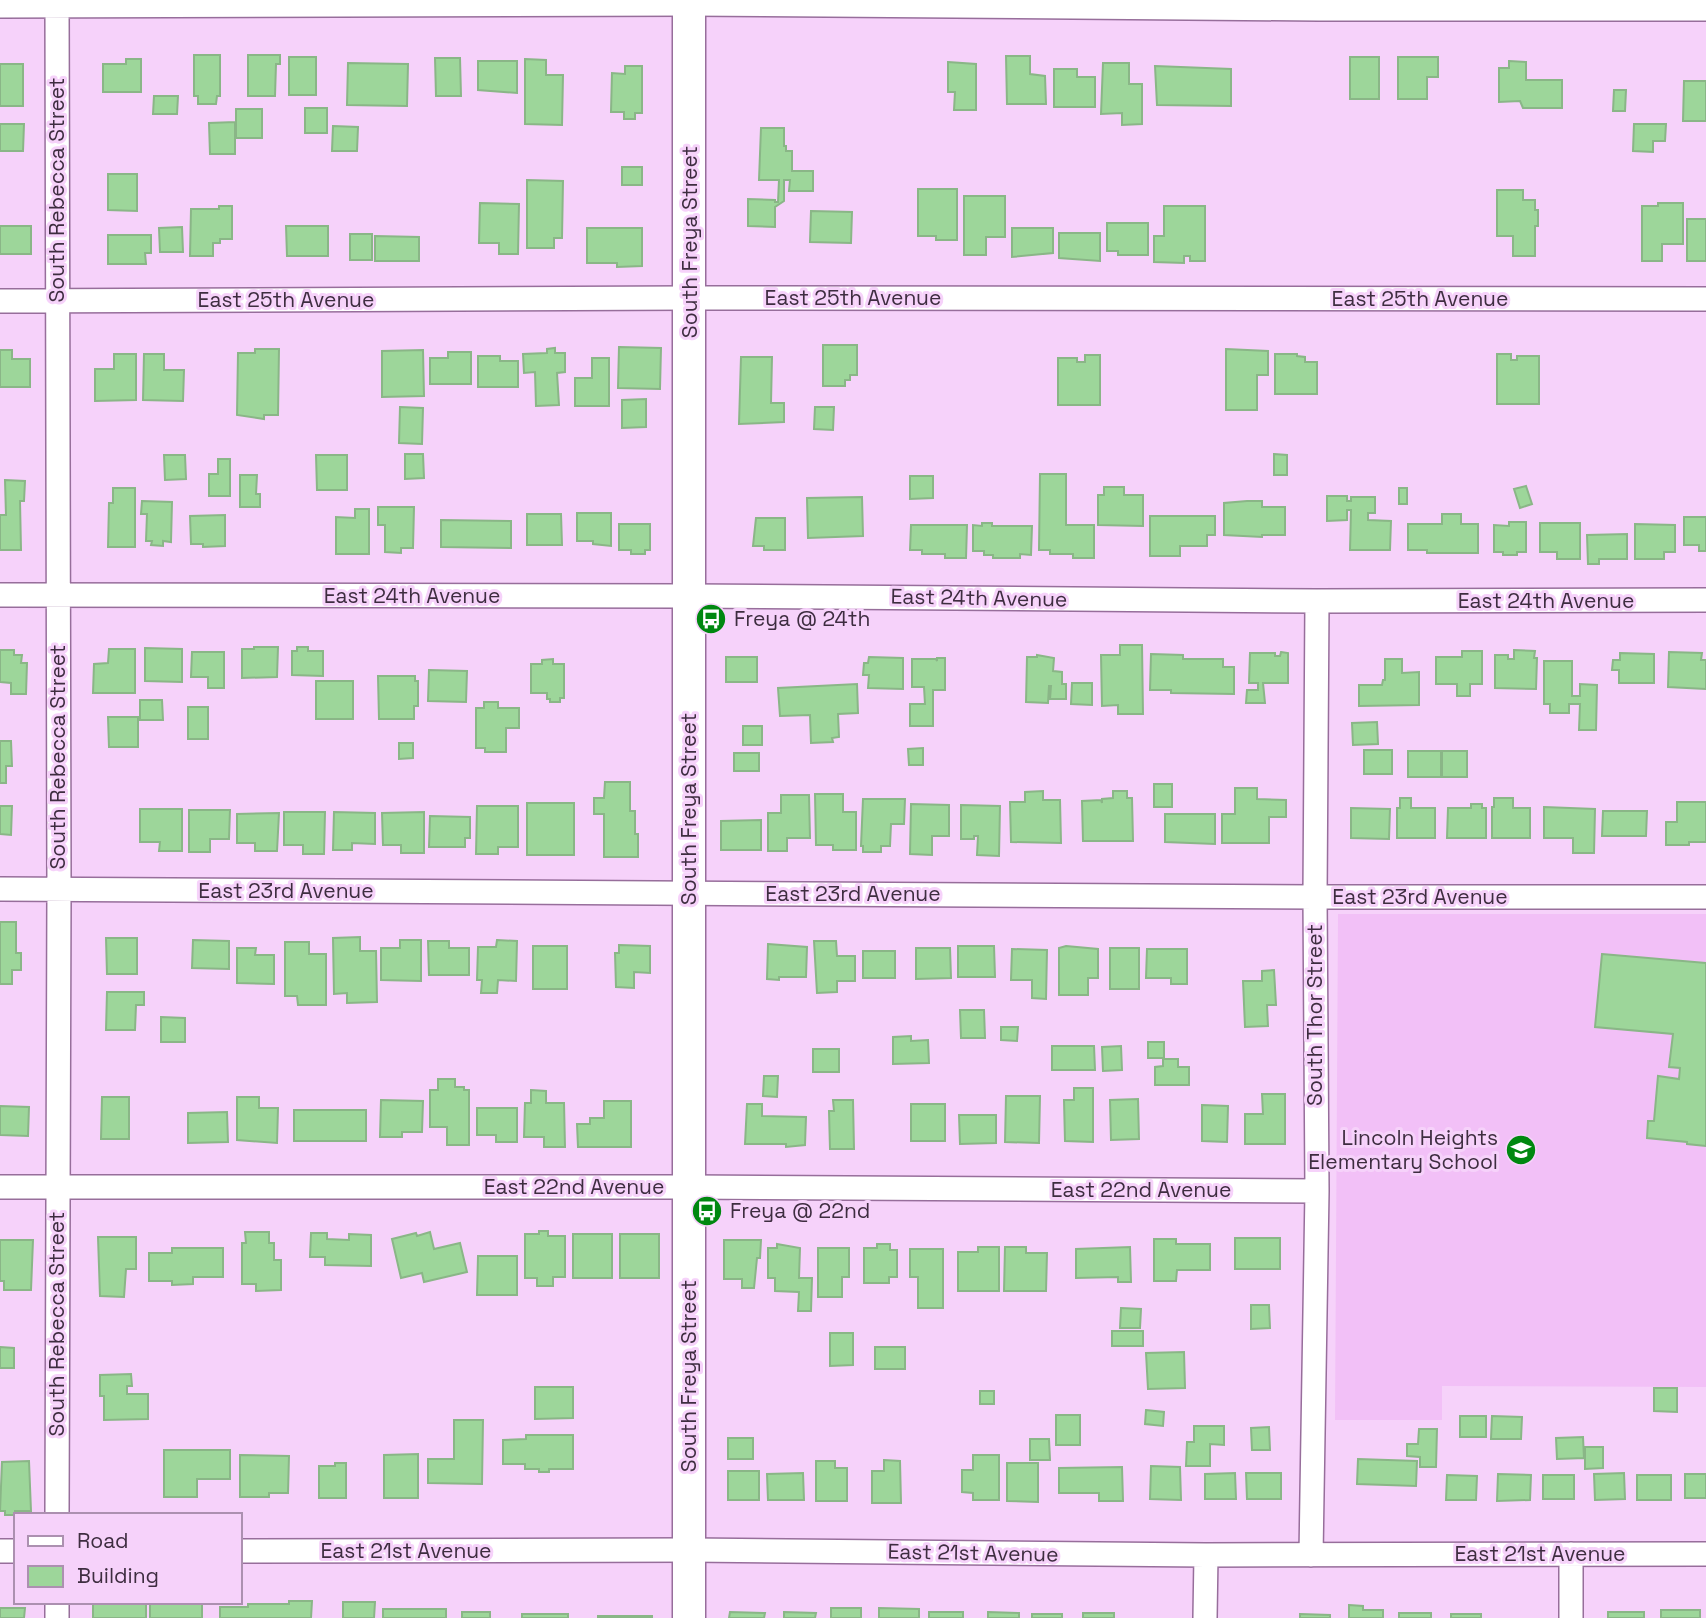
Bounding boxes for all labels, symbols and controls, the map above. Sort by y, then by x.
street label: South Rebecca Street [43,77,70,303]
street label: South Freya Street [676,146,703,338]
street label: East 25th Avenue [765,284,941,311]
street label: East 25th Avenue [1332,285,1508,312]
street label: East 25th Avenue [198,286,374,313]
street label: East 24th Avenue [324,582,500,609]
street label: East 24th Avenue [890,582,1068,613]
street label: East 24th Avenue [1458,587,1634,614]
bus stop icon: Freya @ 24th [694,602,728,636]
place label: Freya @ 24th [734,605,870,632]
street label: South Rebecca Street [44,644,71,870]
street label: South Freya Street [675,713,702,905]
street label: East 23rd Avenue [198,877,374,904]
street label: East 23rd Avenue [765,880,941,907]
street label: East 23rd Avenue [1332,883,1508,910]
street label: South Thor Street [1301,924,1328,1106]
place label: Lincoln Heights Elementary School [1308,1124,1498,1175]
school or university icon: Lincoln Heights Elementary School [1504,1133,1538,1167]
street label: East 22nd Avenue [484,1173,664,1200]
street label: East 22nd Avenue [1051,1176,1231,1203]
bus stop icon: Freya @ 22nd [690,1194,724,1228]
place label: Freya @ 22nd [730,1197,870,1224]
street label: South Rebecca Street [43,1211,70,1437]
street label: South Freya Street [675,1280,702,1472]
legend [14,1513,242,1604]
text: Road [77,1527,129,1554]
street label: East 21st Avenue [321,1537,491,1564]
street label: East 21st Avenue [887,1538,1059,1567]
street label: East 21st Avenue [1455,1540,1625,1567]
text: Building [77,1562,159,1589]

